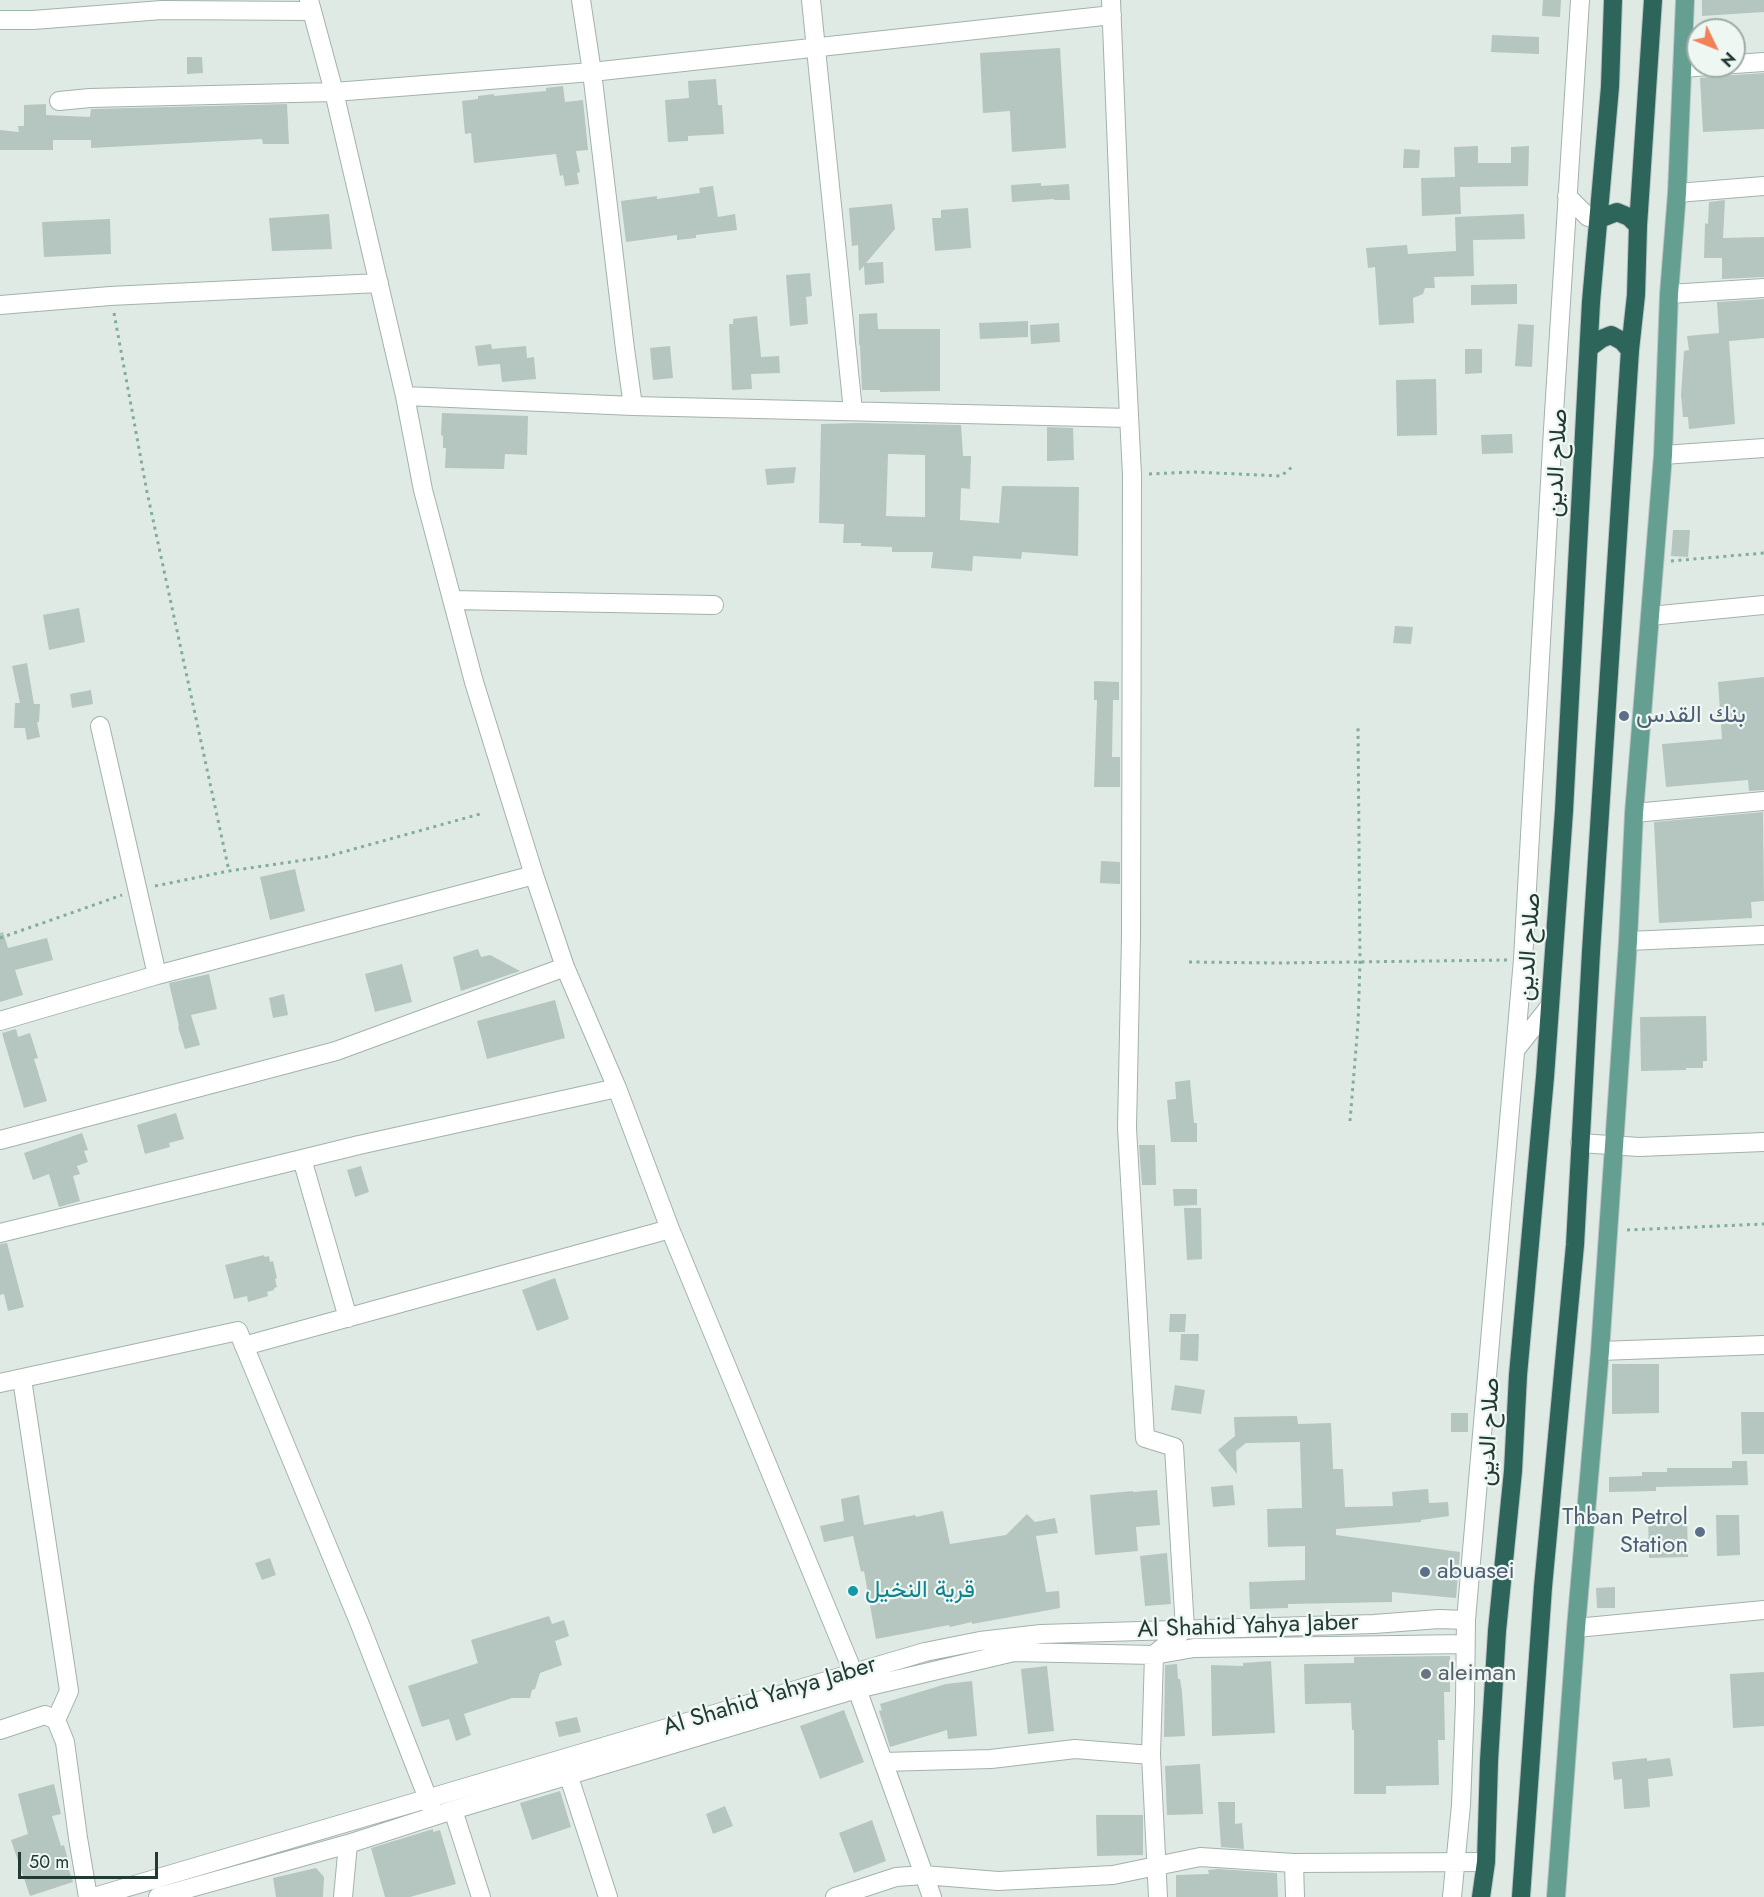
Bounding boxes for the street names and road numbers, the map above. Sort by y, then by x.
street label: صلاح الدين [1541,408,1575,518]
street label: صلاح الدين [1512,892,1548,1002]
street label: صلاح الدين [1473,1377,1507,1487]
street label: Al Shahid Yahya Jaber [1137,1609,1359,1645]
street label: Al Shahid Yahya Jaber [660,1651,880,1743]

